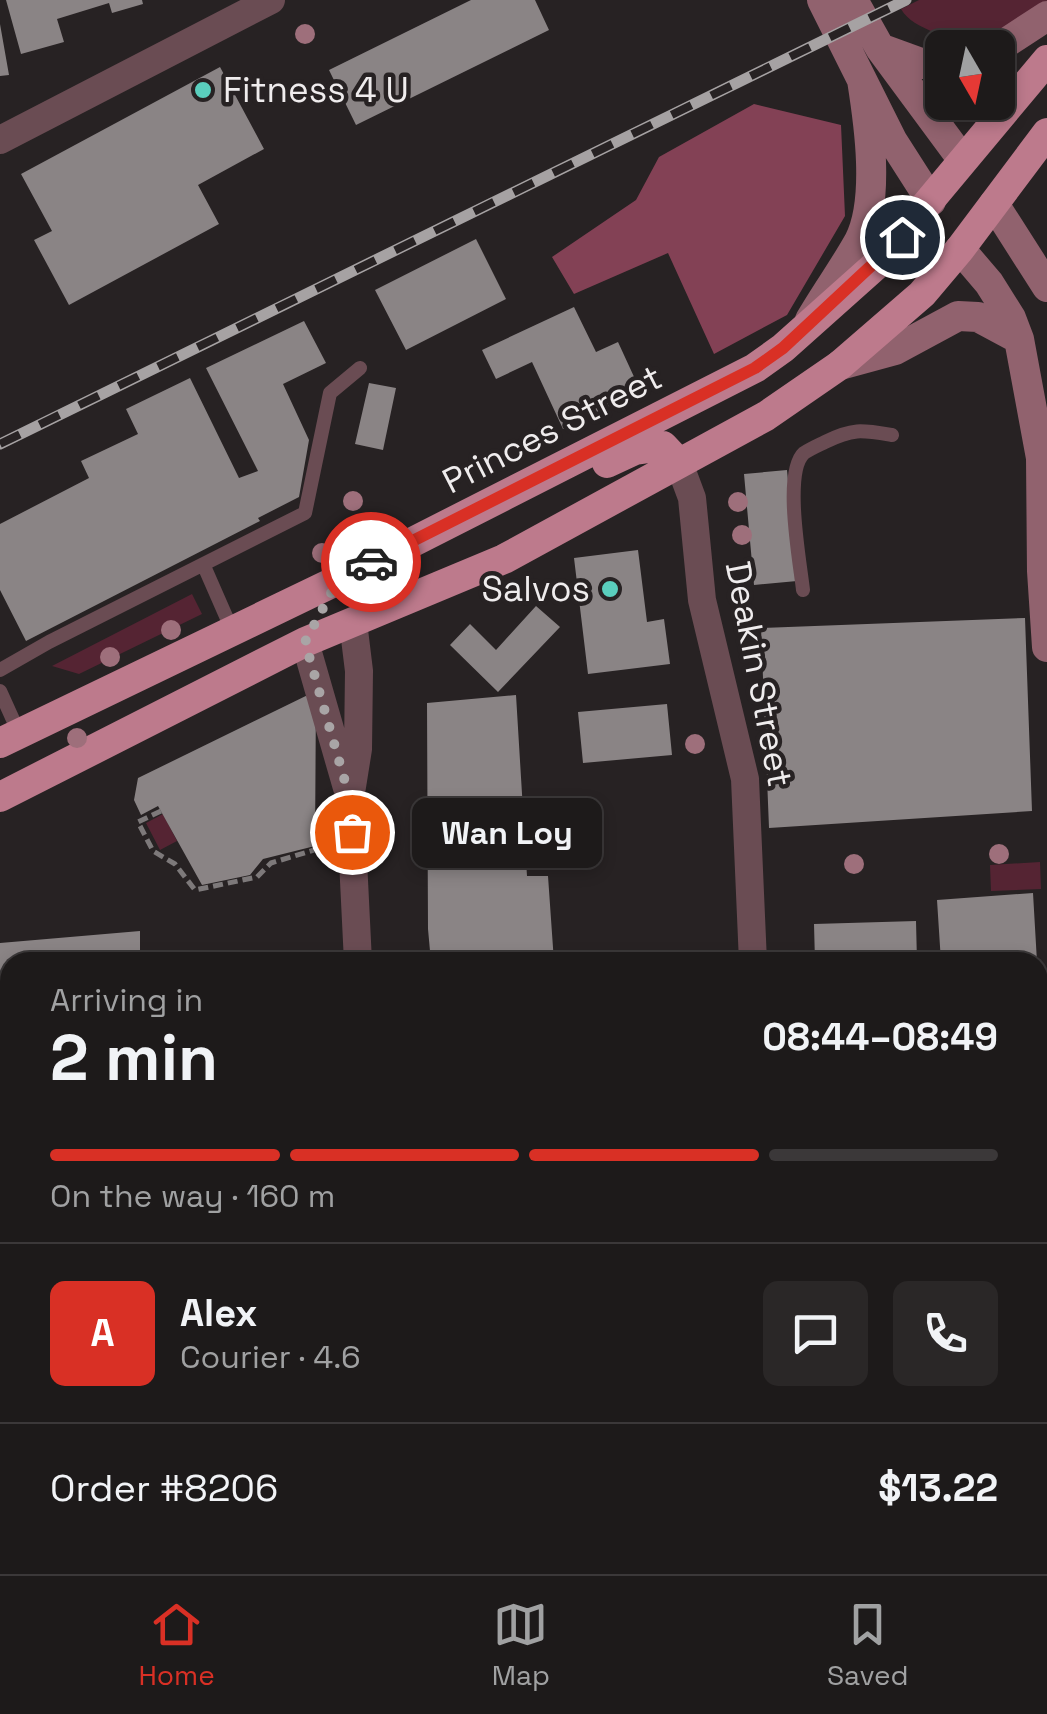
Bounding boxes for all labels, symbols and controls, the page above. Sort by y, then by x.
north arrow [925,30,1015,120]
map controls [925,30,1015,120]
place label: Fitness 4 U [223,68,409,112]
marker: Fitness 4 U [192,79,214,101]
pin [860,195,945,280]
icon: home [875,210,930,265]
street label: Princes Street [435,355,669,503]
courier [321,512,421,612]
icon: car [344,535,399,590]
street label: Deakin Street [716,557,802,791]
place label: Salvos [482,567,590,611]
marker: Salvos [599,578,621,600]
pin [310,790,395,875]
callout: Wan Loy [412,797,602,867]
icon: bag [325,805,380,860]
text: Wan Loy [441,813,573,853]
text: Arriving in [50,980,203,1020]
text: 08:44–08:49 [762,1013,998,1061]
text: 2 min [50,1016,218,1099]
text: On the way · 160 m [50,1176,335,1216]
button: chat [763,1281,868,1386]
button: phone [893,1281,998,1386]
text: Alex [180,1289,257,1337]
text: A [90,1309,115,1357]
text: Courier · 4.6 [180,1337,361,1377]
text: Order #8206 [50,1464,278,1512]
text: $13.22 [878,1464,998,1512]
tab: Home [138,1597,215,1693]
tab: Map [492,1597,550,1693]
tab: Saved [827,1597,909,1693]

